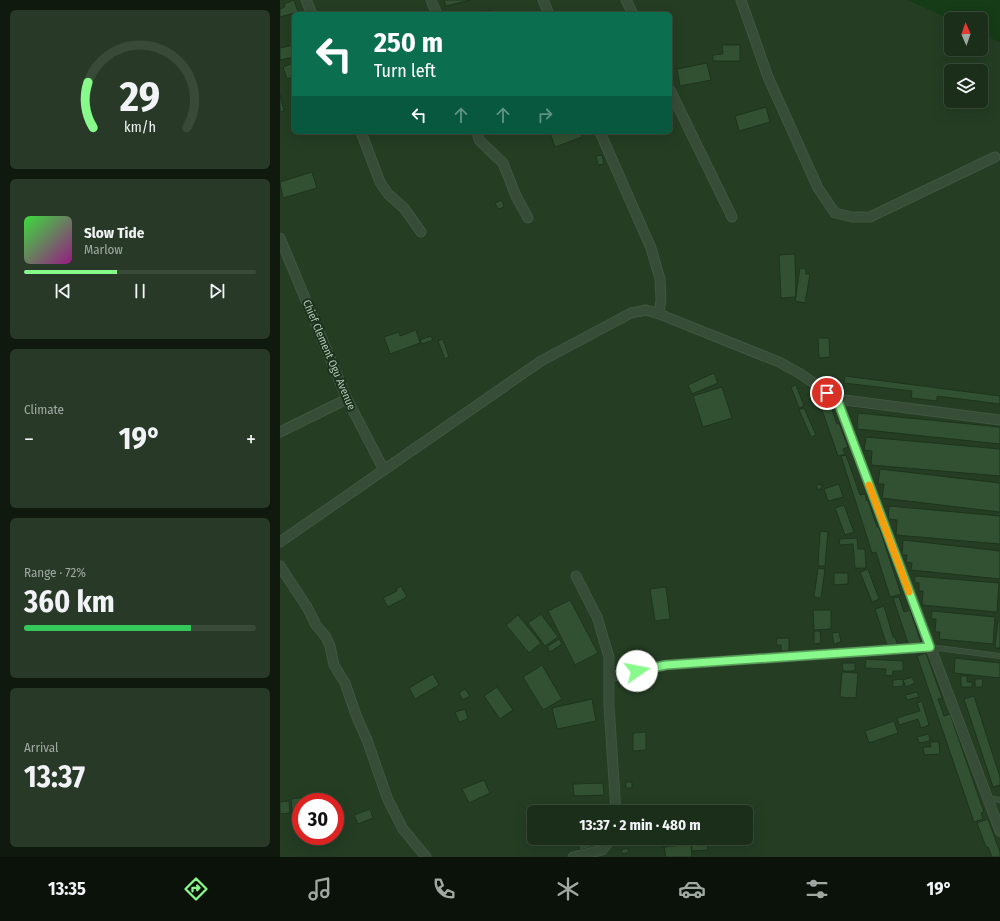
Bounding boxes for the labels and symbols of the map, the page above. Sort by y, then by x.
north arrow [944,12,988,56]
street label: Chief Clement Ogu Avenue [300,298,358,412]
pin [810,376,844,410]
position arrow [616,650,658,692]
speed limit sign: 30 [292,793,344,845]

